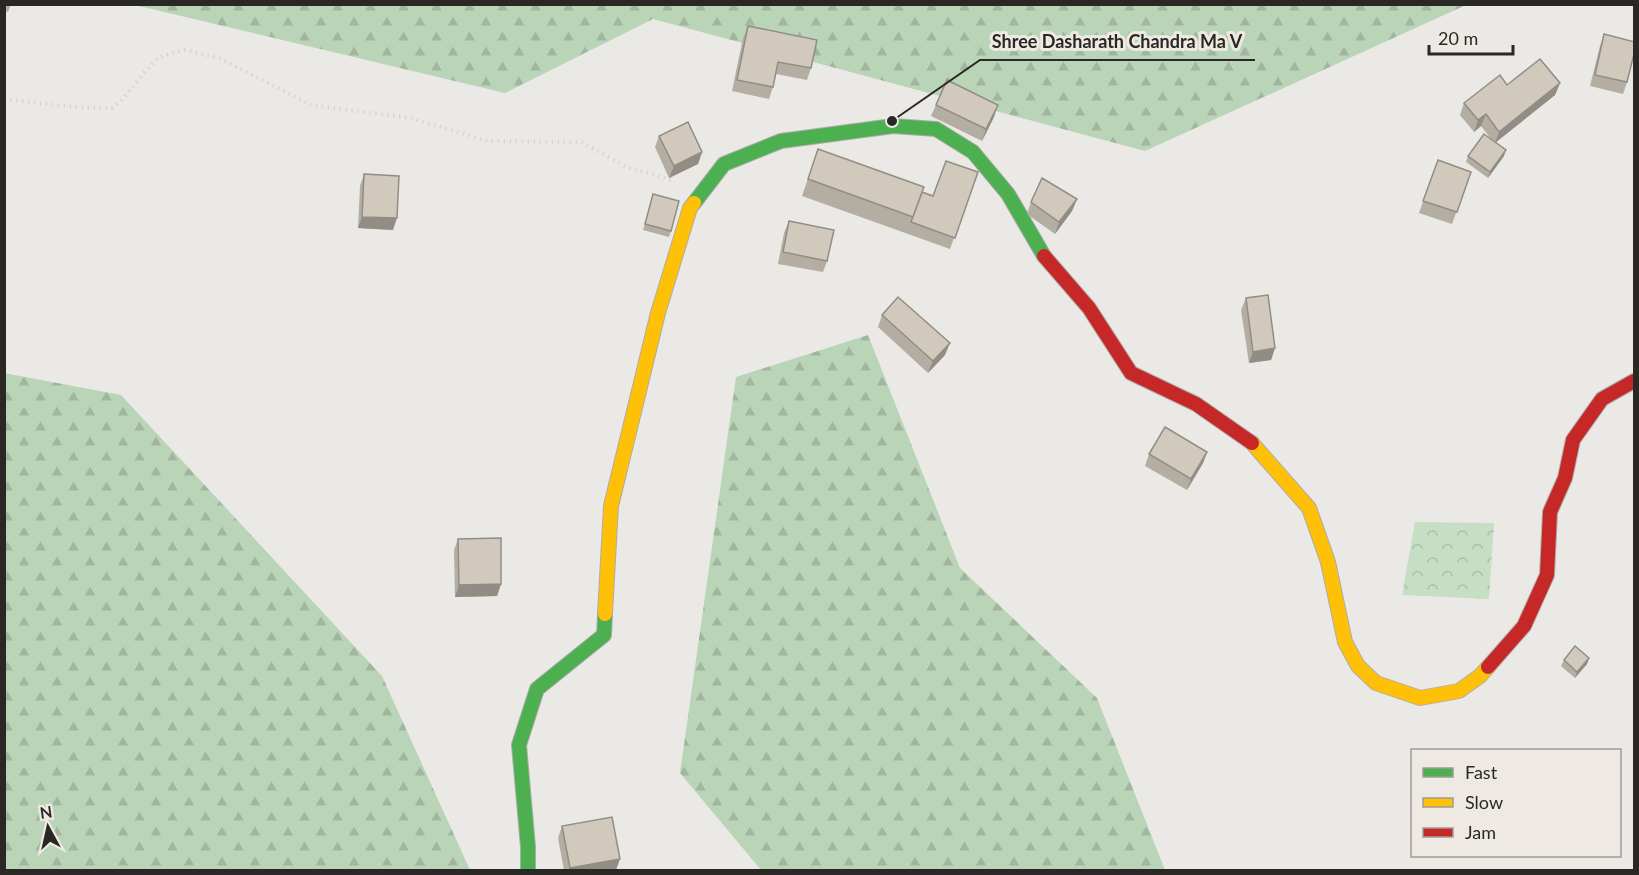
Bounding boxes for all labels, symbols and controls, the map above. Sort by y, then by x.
scale bar [1429,18,1513,56]
callout: Shree Dasharath Chandra Ma V [980,24,1255,60]
text: 20 m [1438,27,1478,49]
text: Shree Dasharath Chandra Ma V [992,30,1243,52]
legend [1411,749,1621,857]
text: Fast [1465,761,1498,783]
text: Slow [1465,791,1503,813]
north arrow [18,797,78,857]
text: N [38,801,53,822]
text: Jam [1465,821,1496,843]

